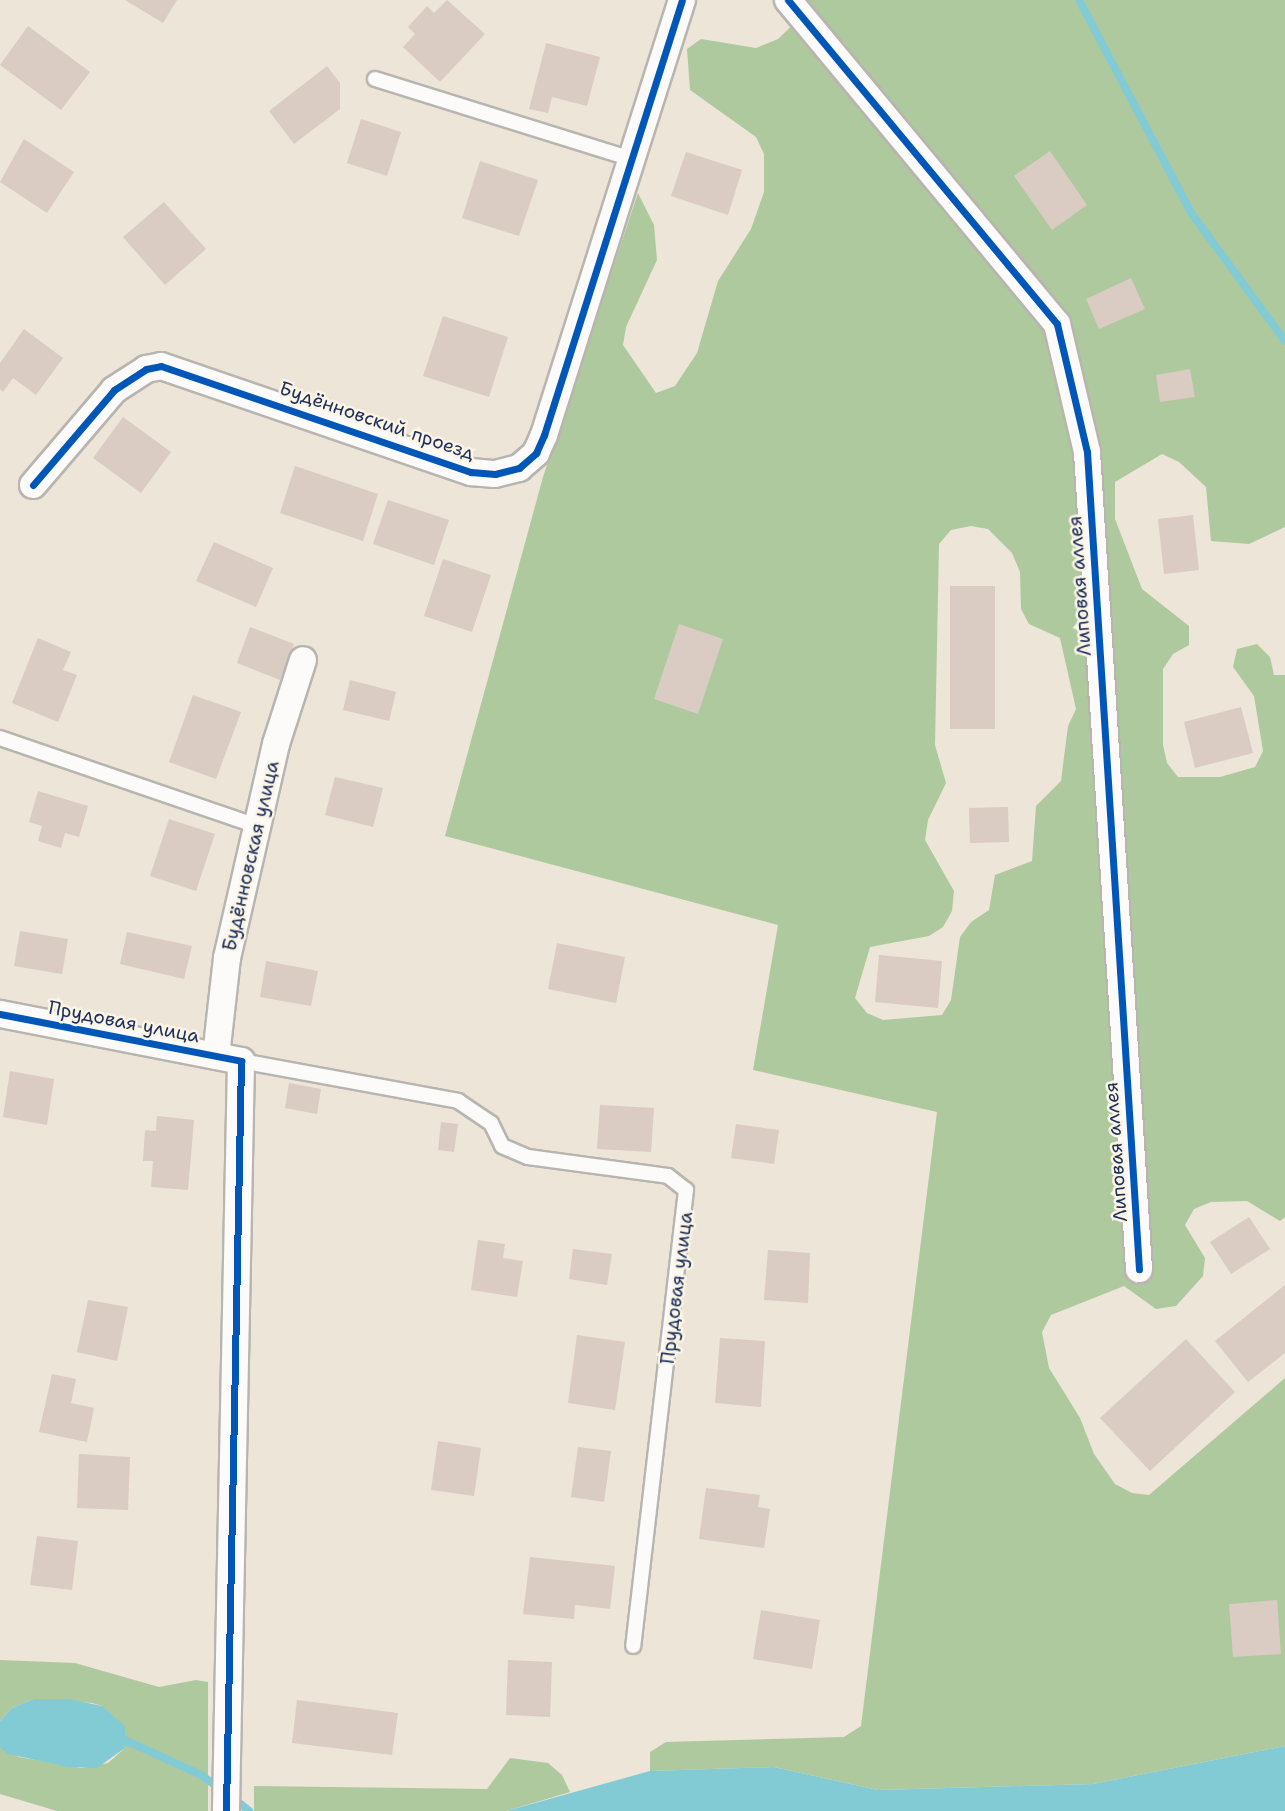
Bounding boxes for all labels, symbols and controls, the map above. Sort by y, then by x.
street label: Будённовский проезд [276,377,478,465]
street label: Липовая аллея [1064,515,1096,657]
street label: Будённовская улица [218,759,284,953]
street label: Прудовая улица [46,996,202,1048]
street label: Липовая аллея [1100,1081,1132,1223]
street label: Прудовая улица [656,1210,698,1366]

